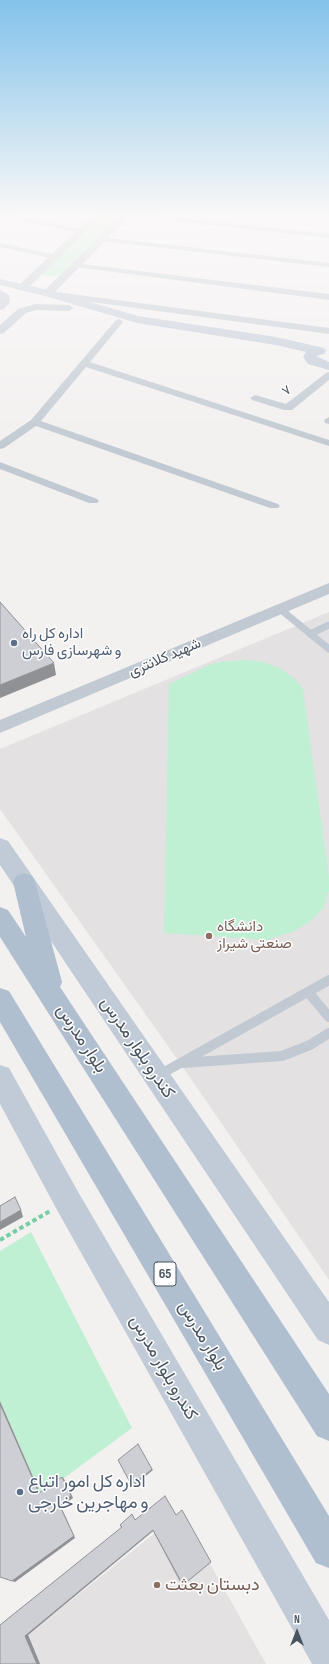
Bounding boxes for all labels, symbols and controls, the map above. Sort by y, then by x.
street label: ۷ [279,382,295,400]
place label: اداره کل راه و شهرسازی فارس [22,625,121,660]
street label: شهید کلانتری [126,635,204,681]
marker: اداره کل راه و شهرسازی فارس [9,638,19,648]
place label: دانشگاه صنعتی شیراز [217,918,292,953]
marker: دانشگاه صنعتی شیراز [204,931,214,941]
street label: کندرو بلوار مدرس [95,993,179,1103]
street label: بلوار مدرس [51,1001,111,1077]
road number: 65 [154,1262,176,1286]
street label: بلوار مدرس [173,1297,231,1375]
street label: کندرو بلوار مدرس [124,1312,202,1424]
place label: اداره کل امور اتباع و مهاجرین خارجی [28,1471,148,1514]
marker: اداره کل امور اتباع و مهاجرین خارجی [15,1487,25,1497]
place label: دبستان بعثت [165,1574,260,1596]
marker: دبستان بعثت [152,1580,162,1590]
north arrow [277,1612,317,1652]
text: N [294,1613,300,1626]

